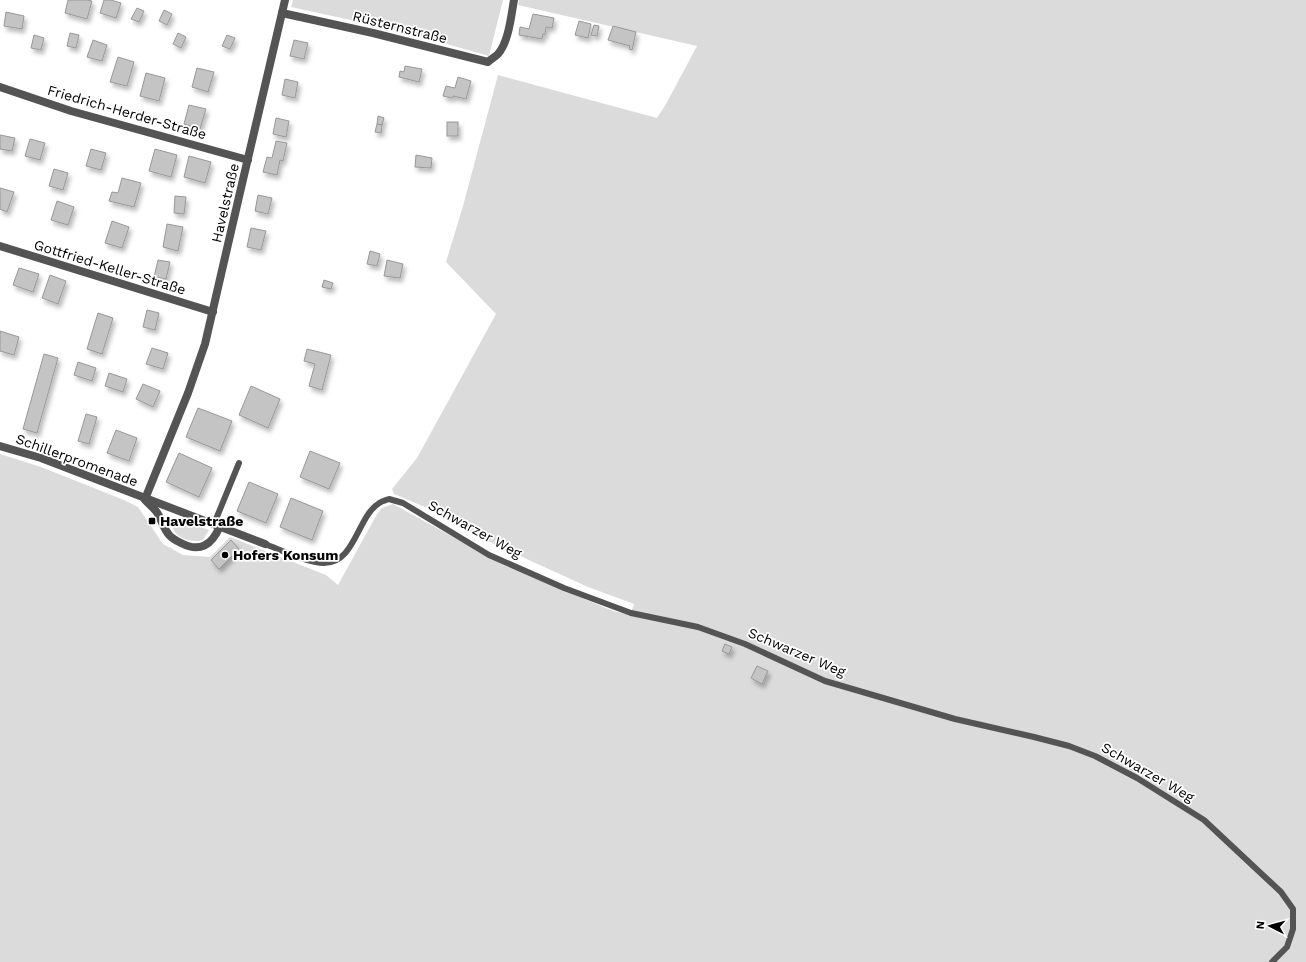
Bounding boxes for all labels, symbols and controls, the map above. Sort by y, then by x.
street label: Rüsternstraße [351,8,449,46]
street label: Friedrich-Herder-Straße [46,82,208,142]
street label: Havelstraße [208,162,242,244]
street label: Gottfried-Keller-Straße [32,236,188,298]
street label: Schillerpromenade [14,430,140,490]
street label: Schwarzer Weg [425,497,525,562]
place label: Havelstraße [160,513,243,529]
marker: Havelstraße [147,516,157,526]
place label: Hofers Konsum [233,547,338,563]
marker: Hofers Konsum [220,550,230,560]
street label: Schwarzer Weg [746,624,849,680]
street label: Schwarzer Weg [1099,739,1198,805]
north arrow [1250,906,1290,946]
text: N [1254,920,1267,930]

